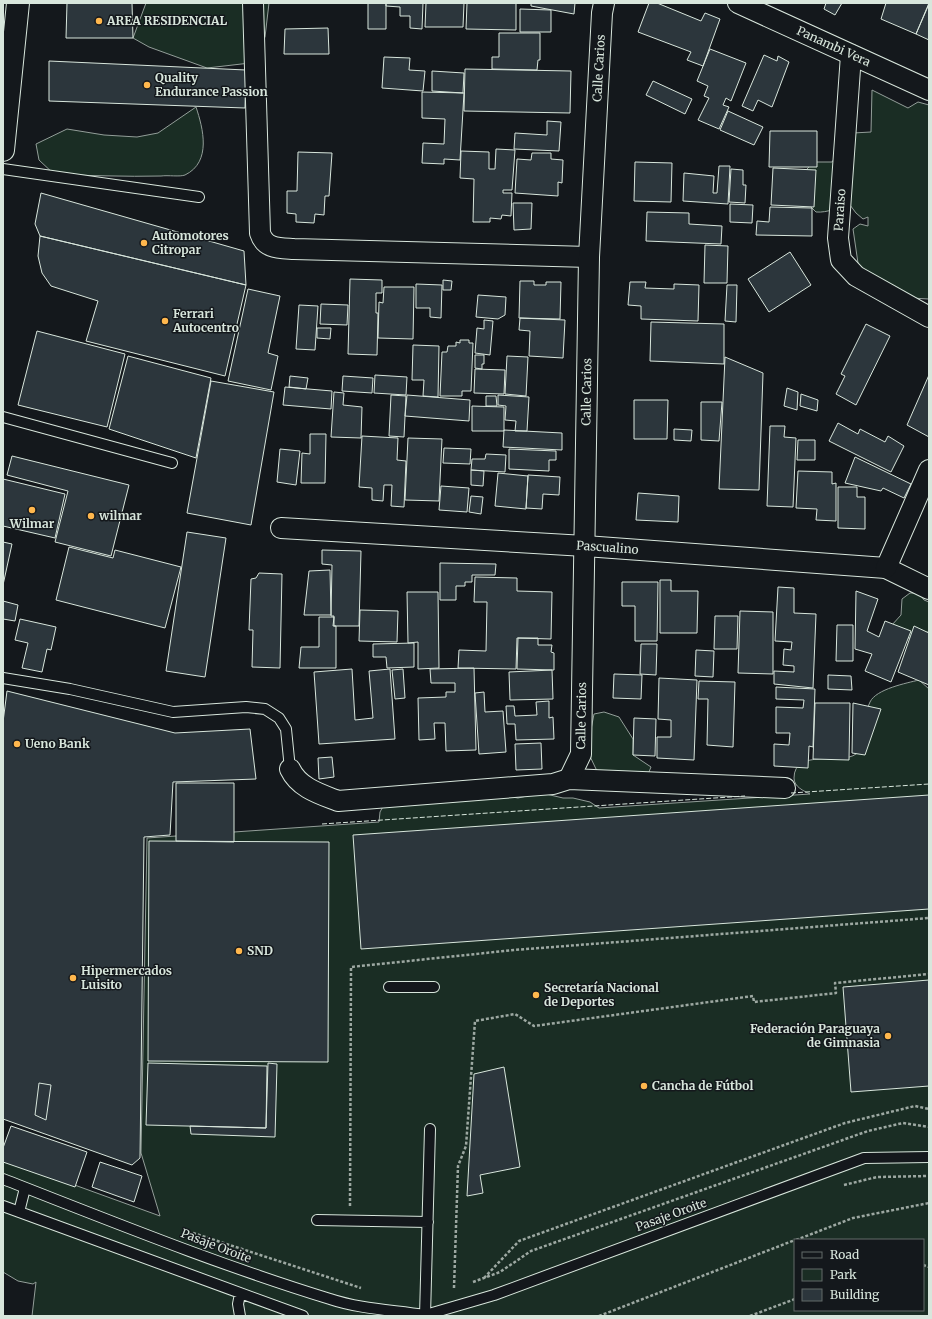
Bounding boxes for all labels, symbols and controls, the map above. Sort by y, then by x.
place label: AREA RESIDENCIAL [106,13,228,28]
marker: AREA RESIDENCIAL [94,16,104,26]
street label: Panambi Vera [795,23,873,70]
street label: Calle Carios [589,34,608,102]
place label: Quality Endurance Passion [155,70,268,99]
marker: Quality Endurance Passion [142,80,152,90]
street label: Paraiso [831,188,848,232]
place label: Automotores Citropar [151,228,229,257]
marker: Automotores Citropar [139,238,149,248]
place label: Ferrari Autocentro [172,306,239,335]
marker: Ferrari Autocentro [160,316,170,326]
street label: Calle Carios [578,358,594,426]
marker: Wilmar [27,505,37,515]
place label: wilmar [98,508,142,523]
marker: wilmar [86,511,96,521]
place label: Wilmar [9,516,55,531]
street label: Pascualino [576,537,639,557]
street label: Calle Carios [573,682,589,750]
place label: Ueno Bank [25,736,90,751]
marker: Ueno Bank [12,739,22,749]
place label: SND [247,943,273,958]
marker: SND [234,946,244,956]
place label: Hipermercados Luisito [81,963,172,992]
marker: Hipermercados Luisito [68,973,78,983]
place label: Secretaría Nacional de Deportes [544,980,659,1009]
marker: Secretaría Nacional de Deportes [531,990,541,1000]
place label: Federación Paraguaya de Gimnasia [750,1021,880,1050]
marker: Federación Paraguaya de Gimnasia [883,1031,893,1041]
place label: Cancha de Fútbol [652,1078,753,1093]
marker: Cancha de Fútbol [639,1081,649,1091]
street label: Pasaje Oroite [633,1195,708,1234]
street label: Pasaje Oroite [179,1225,254,1266]
legend [794,1239,924,1311]
text: Road [830,1247,859,1262]
text: Park [830,1267,857,1282]
text: Building [830,1287,880,1302]

